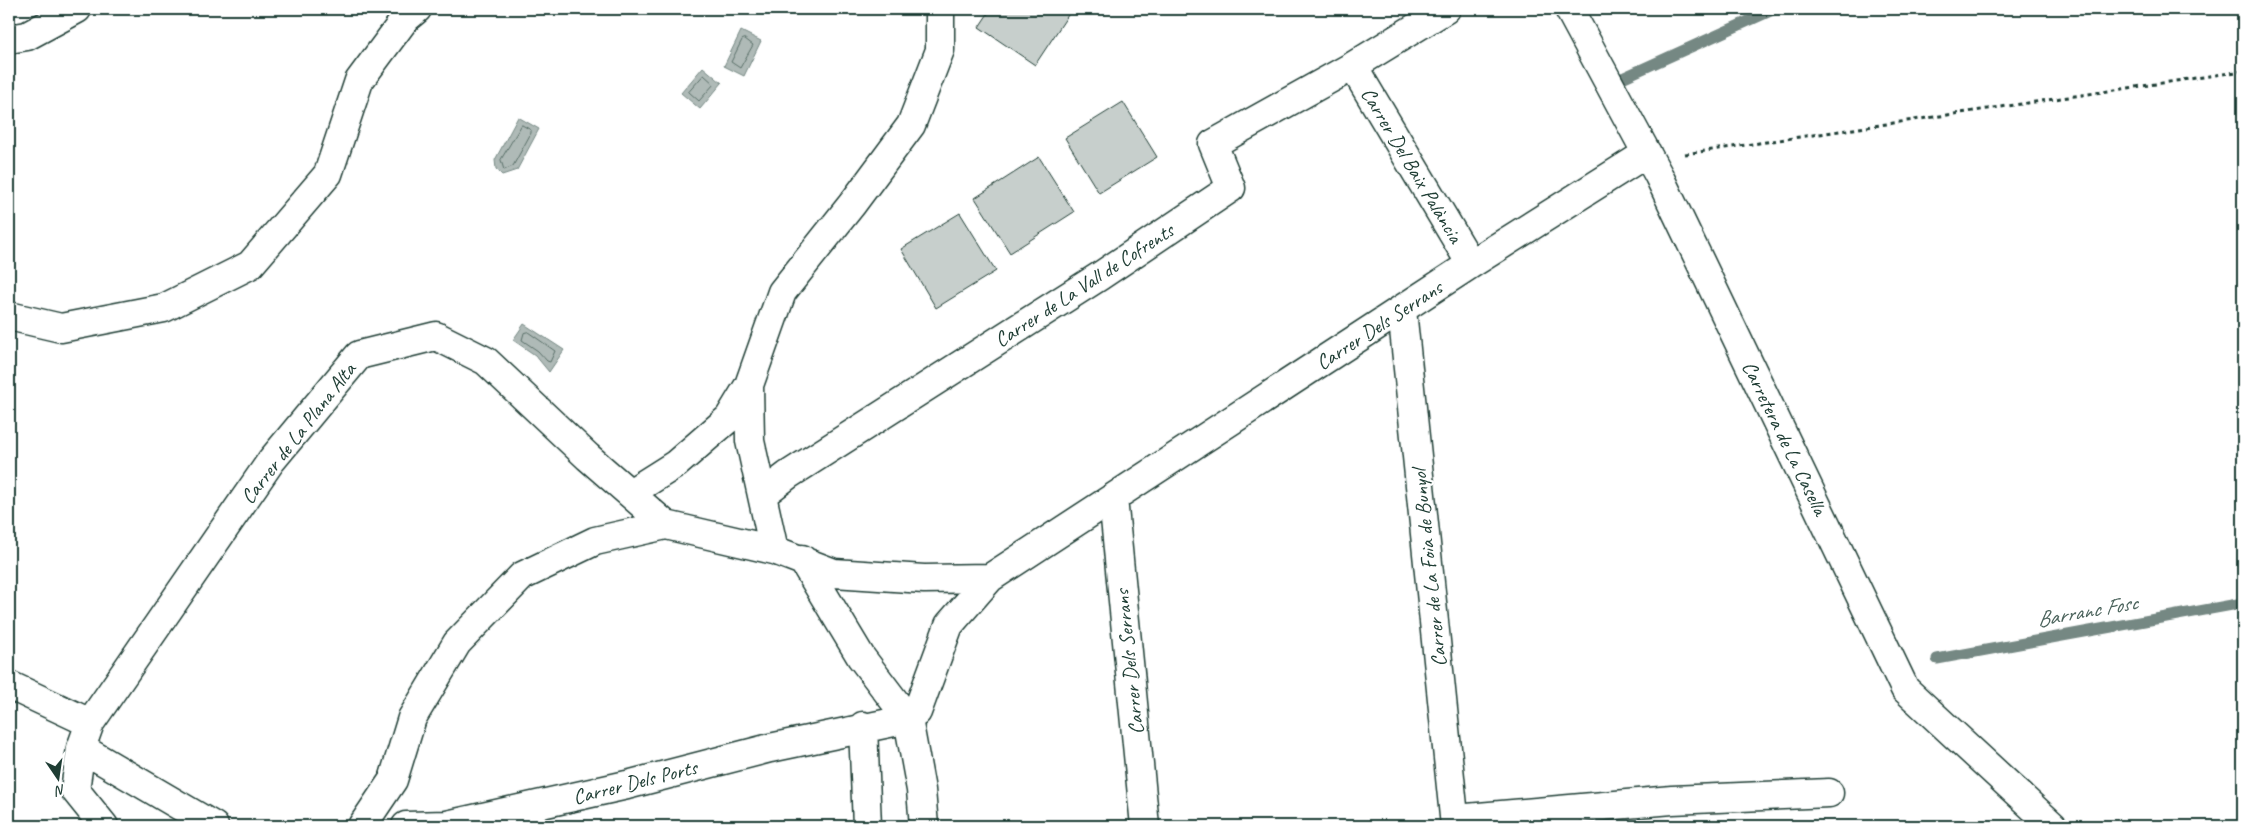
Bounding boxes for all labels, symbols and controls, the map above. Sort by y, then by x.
street label: Carrer Del Baix Palància [1355,82,1470,249]
street label: Carrer de La Vall de Cofrents [989,216,1180,353]
street label: Carrer Dels Serrans [1311,273,1449,376]
street label: Carrer de La Plana Alta [235,356,362,509]
street label: Carretera de La Casella [1736,357,1835,521]
street label: Carrer de La Foia de Bunyol [1405,465,1452,668]
street label: Carrer Dels Serrans [1108,586,1150,736]
water label: Barranc Fosc [2035,588,2142,634]
north arrow [32,752,82,802]
street label: Carrer Dels Ports [570,754,702,810]
text: N [52,781,67,800]

